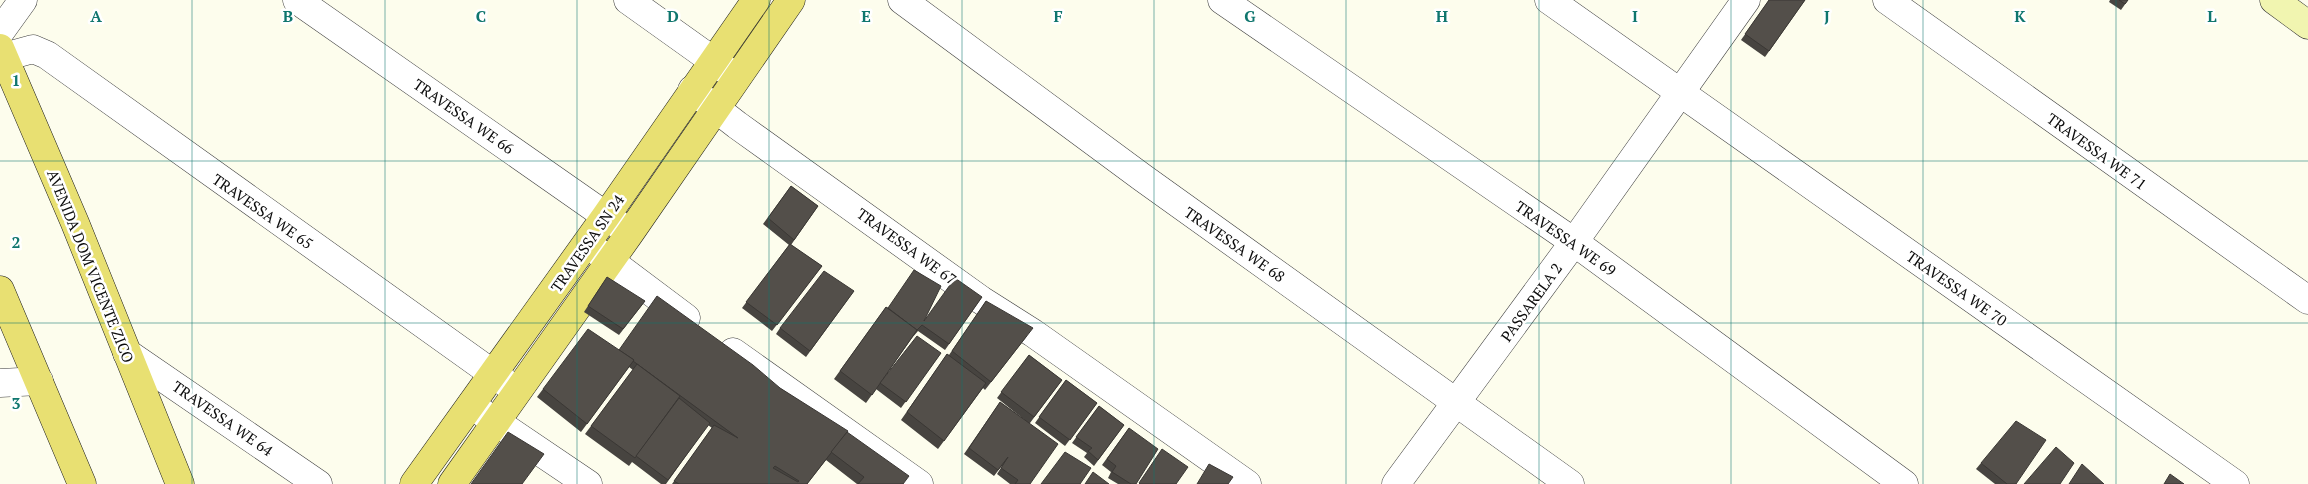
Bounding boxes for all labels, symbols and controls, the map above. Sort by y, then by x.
text: A [90,5,102,27]
text: B [283,5,293,27]
text: C [476,5,486,27]
text: D [667,5,679,27]
text: E [861,5,871,27]
text: F [1053,5,1063,27]
text: G [1244,5,1256,27]
text: H [1436,5,1448,27]
text: I [1632,5,1638,27]
text: J [1824,5,1830,27]
text: K [2014,5,2026,27]
text: L [2207,5,2217,27]
text: 1 [11,69,21,91]
street label: TRAVESSA WE 66 [410,74,518,158]
street label: TRAVESSA WE 71 [2043,108,2151,194]
street label: AVENIDA DOM VICENTE ZICO [43,166,139,366]
street label: TRAVESSA WE 65 [209,169,317,253]
street label: TRAVESSA SN 24 [546,190,628,296]
street label: TRAVESSA WE 69 [1512,196,1620,280]
street label: TRAVESSA WE 68 [1181,202,1289,286]
street label: TRAVESSA WE 67 [853,203,961,289]
text: 2 [11,231,21,253]
street label: TRAVESSA WE 70 [1903,246,2011,330]
street label: PASSARELA 2 [1496,259,1566,345]
street label: TRAVESSA WE 64 [169,376,277,460]
text: 3 [11,392,21,414]

